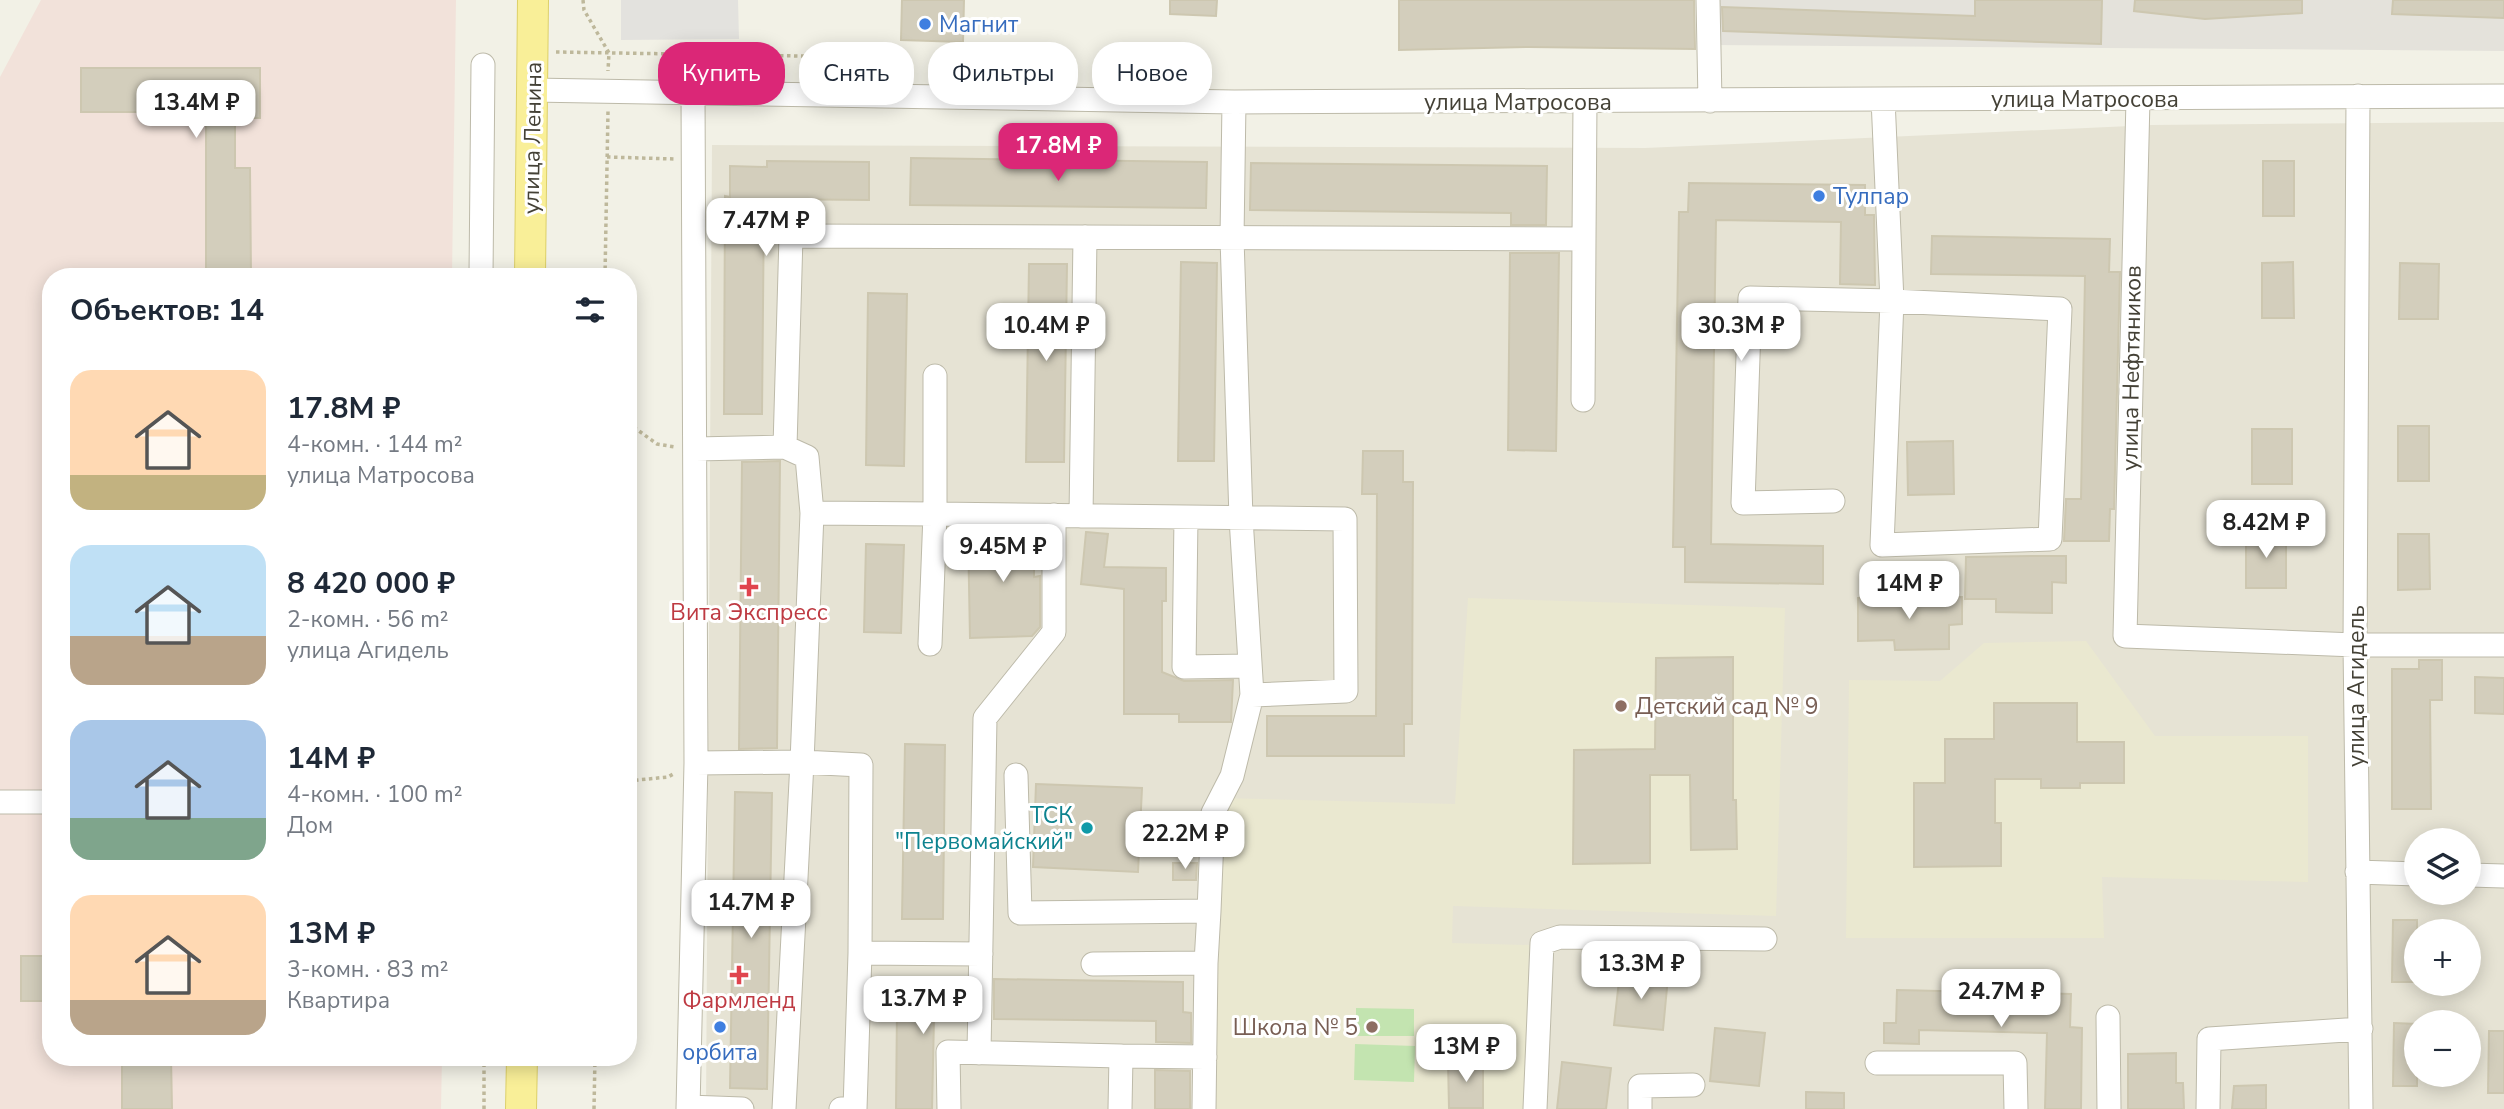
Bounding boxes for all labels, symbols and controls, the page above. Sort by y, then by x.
place label: Магнит [939,9,1019,40]
marker: Магнит [917,16,933,32]
chip: Купить [658,42,785,105]
chip: Снять [799,42,914,105]
chip: Фильтры [928,42,1078,105]
chip: Новое [1092,42,1212,105]
street label: улица Ленина [516,62,549,214]
pin: 13.4M ₽ [131,80,261,140]
street label: улица Матросова [1991,84,2179,115]
text: 13.4M ₽ [152,87,240,118]
street label: улица Матросова [1424,87,1612,118]
pin: 17.8M ₽ [993,124,1123,183]
text: 17.8M ₽ [1014,130,1102,161]
place label: Тулпар [1833,181,1909,212]
marker: Тулпар [1811,188,1827,204]
pin: 7.47M ₽ [701,198,831,258]
text: 7.47M ₽ [722,205,810,236]
street label: улица Нефтяников [2114,265,2149,471]
text: Объектов: 14 [70,290,264,331]
icon: filters [571,291,609,329]
pin: 10.4M ₽ [981,304,1111,363]
pin: 30.3M ₽ [1676,304,1806,363]
text: 10.4M ₽ [1002,310,1090,341]
text: 30.3M ₽ [1697,310,1785,341]
text: 17.8M ₽ [287,388,401,429]
icon: home [126,398,210,482]
text: 4-комн. · 144 m² [287,429,462,460]
text: улица Матросова [287,460,475,491]
pin: 8.42M ₽ [2201,500,2331,560]
text: 8.42M ₽ [2222,507,2310,538]
pin: 9.45M ₽ [938,524,1068,584]
text: 9.45M ₽ [959,531,1047,562]
pin: 14M ₽ [1860,562,1958,621]
text: 8 420 000 ₽ [287,563,455,604]
text: 14M ₽ [1875,568,1943,599]
icon: home [126,573,210,657]
marker: Вита Экспресс [741,579,757,595]
place label: Вита Экспресс [670,597,828,628]
text: 2-комн. · 56 m² [287,604,449,635]
street label: улица Агидель [2341,605,2372,767]
text: улица Агидель [287,635,449,666]
place label: Детский сад № 9 [1635,691,1819,722]
marker: Детский сад № 9 [1613,698,1629,714]
text: 14M ₽ [287,738,375,779]
icon: home [126,748,210,832]
text: 4-комн. · 100 m² [287,779,462,810]
place label: ТСК "Первомайский" [895,800,1073,857]
text: Дом [287,810,333,841]
pin: 22.2M ₽ [1120,812,1250,871]
text: 22.2M ₽ [1141,818,1229,849]
marker: ТСК "Первомайский" [1079,820,1095,836]
map controls [2404,828,2481,1087]
button: layers [2404,828,2481,905]
pin: 14.7M ₽ [686,880,816,940]
text: 14.7M ₽ [707,887,795,918]
text: 13M ₽ [287,913,375,954]
button: + [2404,919,2481,996]
icon: home [126,923,210,1007]
pin: 13.3M ₽ [1576,942,1706,1001]
text: 13.3M ₽ [1597,948,1685,979]
text: 3-комн. · 83 m² [287,954,449,985]
marker: Фармленд [731,967,747,983]
pin: 24.7M ₽ [1936,970,2066,1029]
pin: 13.7M ₽ [858,976,988,1036]
text: 24.7M ₽ [1957,976,2045,1007]
text: 13.7M ₽ [879,983,967,1014]
text: Квартира [287,985,390,1016]
place label: Фармленд [682,985,796,1016]
button: − [2404,1010,2481,1087]
place label: Школа № 5 [1233,1012,1358,1043]
marker: орбита [712,1019,728,1035]
marker: Школа № 5 [1364,1019,1380,1035]
pin: 13M ₽ [1417,1024,1515,1084]
text: 13M ₽ [1432,1031,1500,1062]
place label: орбита [682,1037,758,1068]

